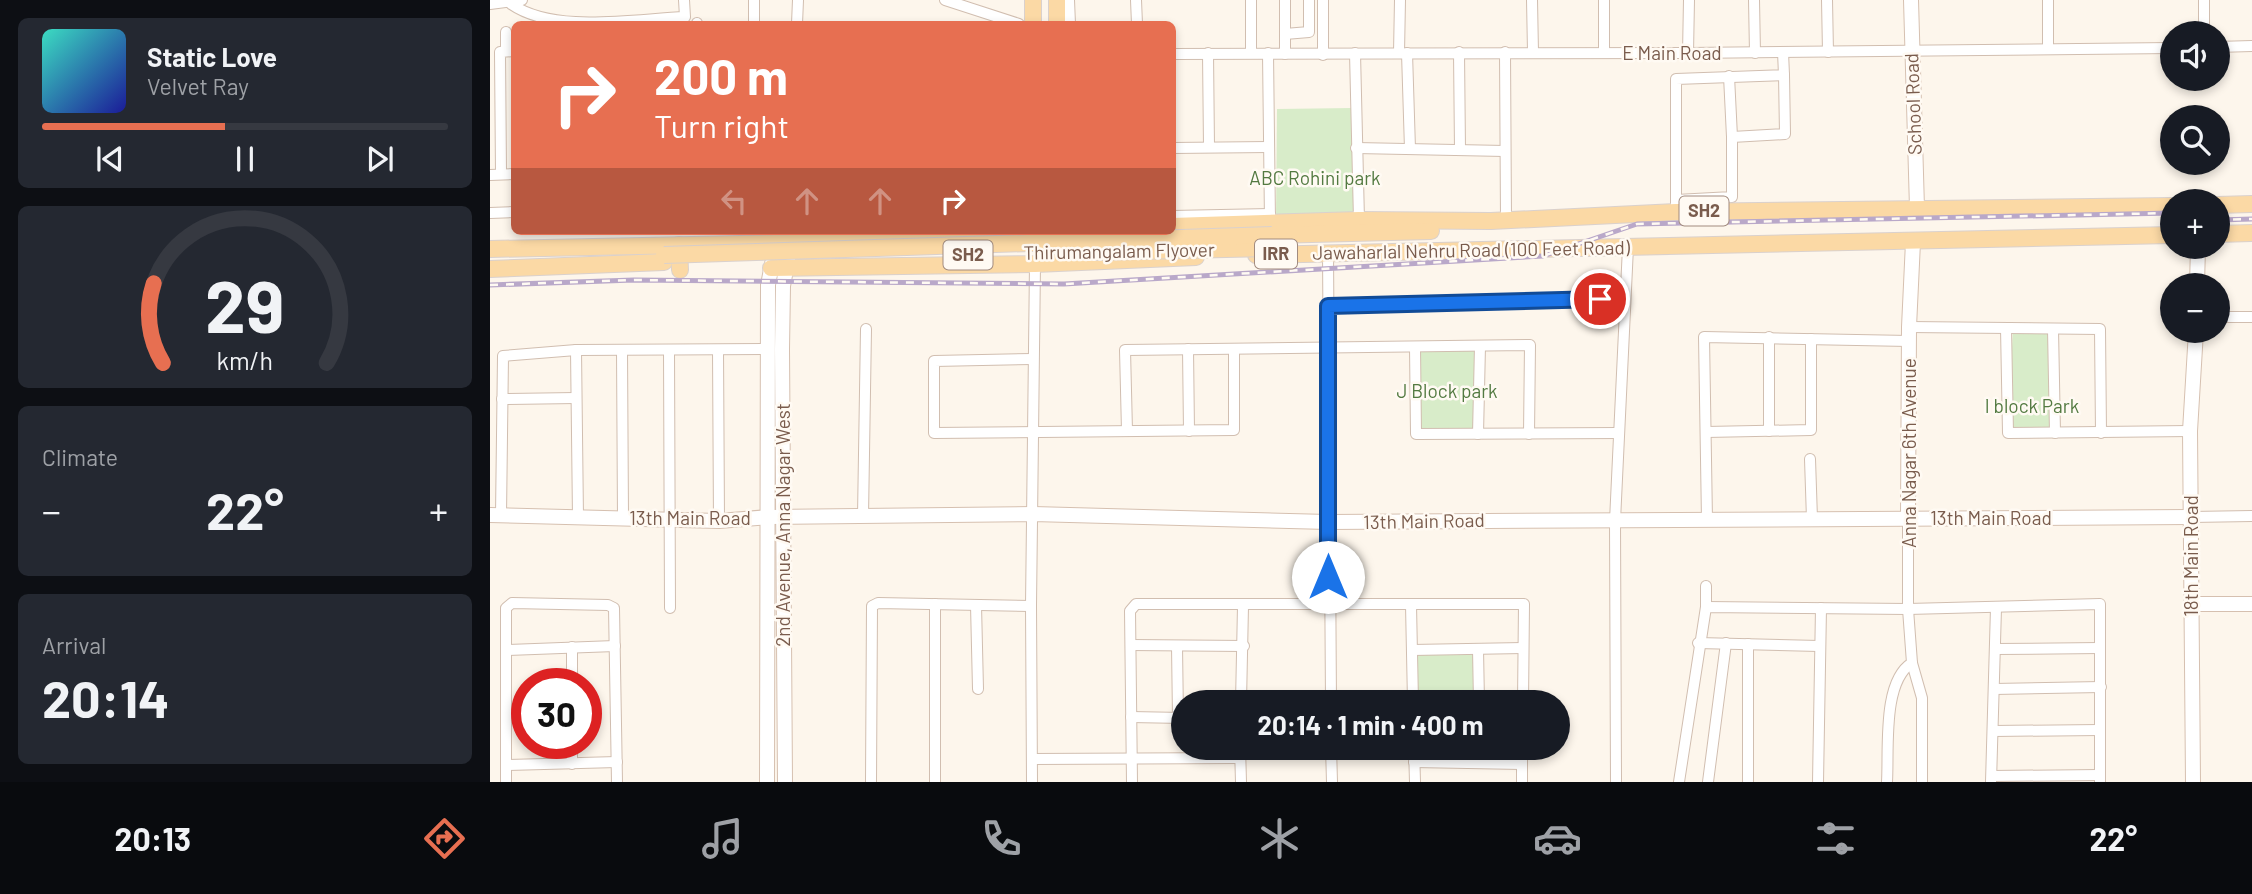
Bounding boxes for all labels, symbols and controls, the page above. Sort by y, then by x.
map controls [2160,21,2230,343]
button: sound [2160,21,2230,91]
text: Static Love [147,41,277,72]
street label: E Main Road [1622,41,1722,64]
text: 200 m [654,46,788,105]
icon: right [539,49,630,140]
street label: School Road [1899,53,1926,155]
text: Velvet Ray [147,72,249,100]
button: search [2160,105,2230,175]
text: Turn right [654,106,789,144]
icon: previous [91,140,129,178]
icon: pause [226,140,264,178]
icon: next [361,140,399,178]
park label: ABC Rohini park [1249,166,1381,189]
icon: left [715,182,753,220]
icon: ahead [788,182,826,220]
icon: ahead [861,182,899,220]
icon: right [934,182,972,220]
button: + [2160,189,2230,259]
road number: SH2 [1680,196,1728,226]
street label: Jawaharlal Nehru Road (100 Feet Road) [1312,235,1631,264]
street label: Thirumangalam Flyover [1023,237,1215,264]
road number: IRR [1255,240,1297,268]
road number: SH2 [944,241,993,270]
text: 29 [205,260,285,348]
pin [1570,269,1630,329]
button: − [2160,273,2230,343]
icon: arrive [1581,280,1619,318]
text: km/h [217,345,273,375]
street label: Anna Nagar 6th Avenue [1897,358,1920,548]
park label: J Block park [1396,379,1498,402]
park label: I block Park [1985,394,2079,417]
street label: 2nd Avenue, Anna Nagar West [771,403,794,647]
text: Climate [42,443,118,471]
text: 22° [206,478,284,540]
text: − [42,487,61,533]
text: + [429,487,448,533]
street label: 18th Main Road [2179,495,2202,617]
street label: 13th Main Road [629,506,751,529]
street label: 13th Main Road [1930,506,2052,529]
street label: 13th Main Road [1363,508,1485,533]
position arrow [1291,540,1365,614]
text: Arrival [42,631,106,659]
text: 20:14 [42,666,170,728]
speed limit sign: 30 [511,668,602,759]
text: 20:14 · 1 min · 400 m [1257,709,1484,740]
icon: directions [420,814,469,863]
icon: music [698,814,747,863]
icon: phone [977,814,1026,863]
icon: climate [1255,814,1304,863]
icon: car [1533,814,1582,863]
icon: filters [1811,814,1860,863]
text: 20:13 [115,819,191,857]
text: 22° [2089,819,2137,857]

